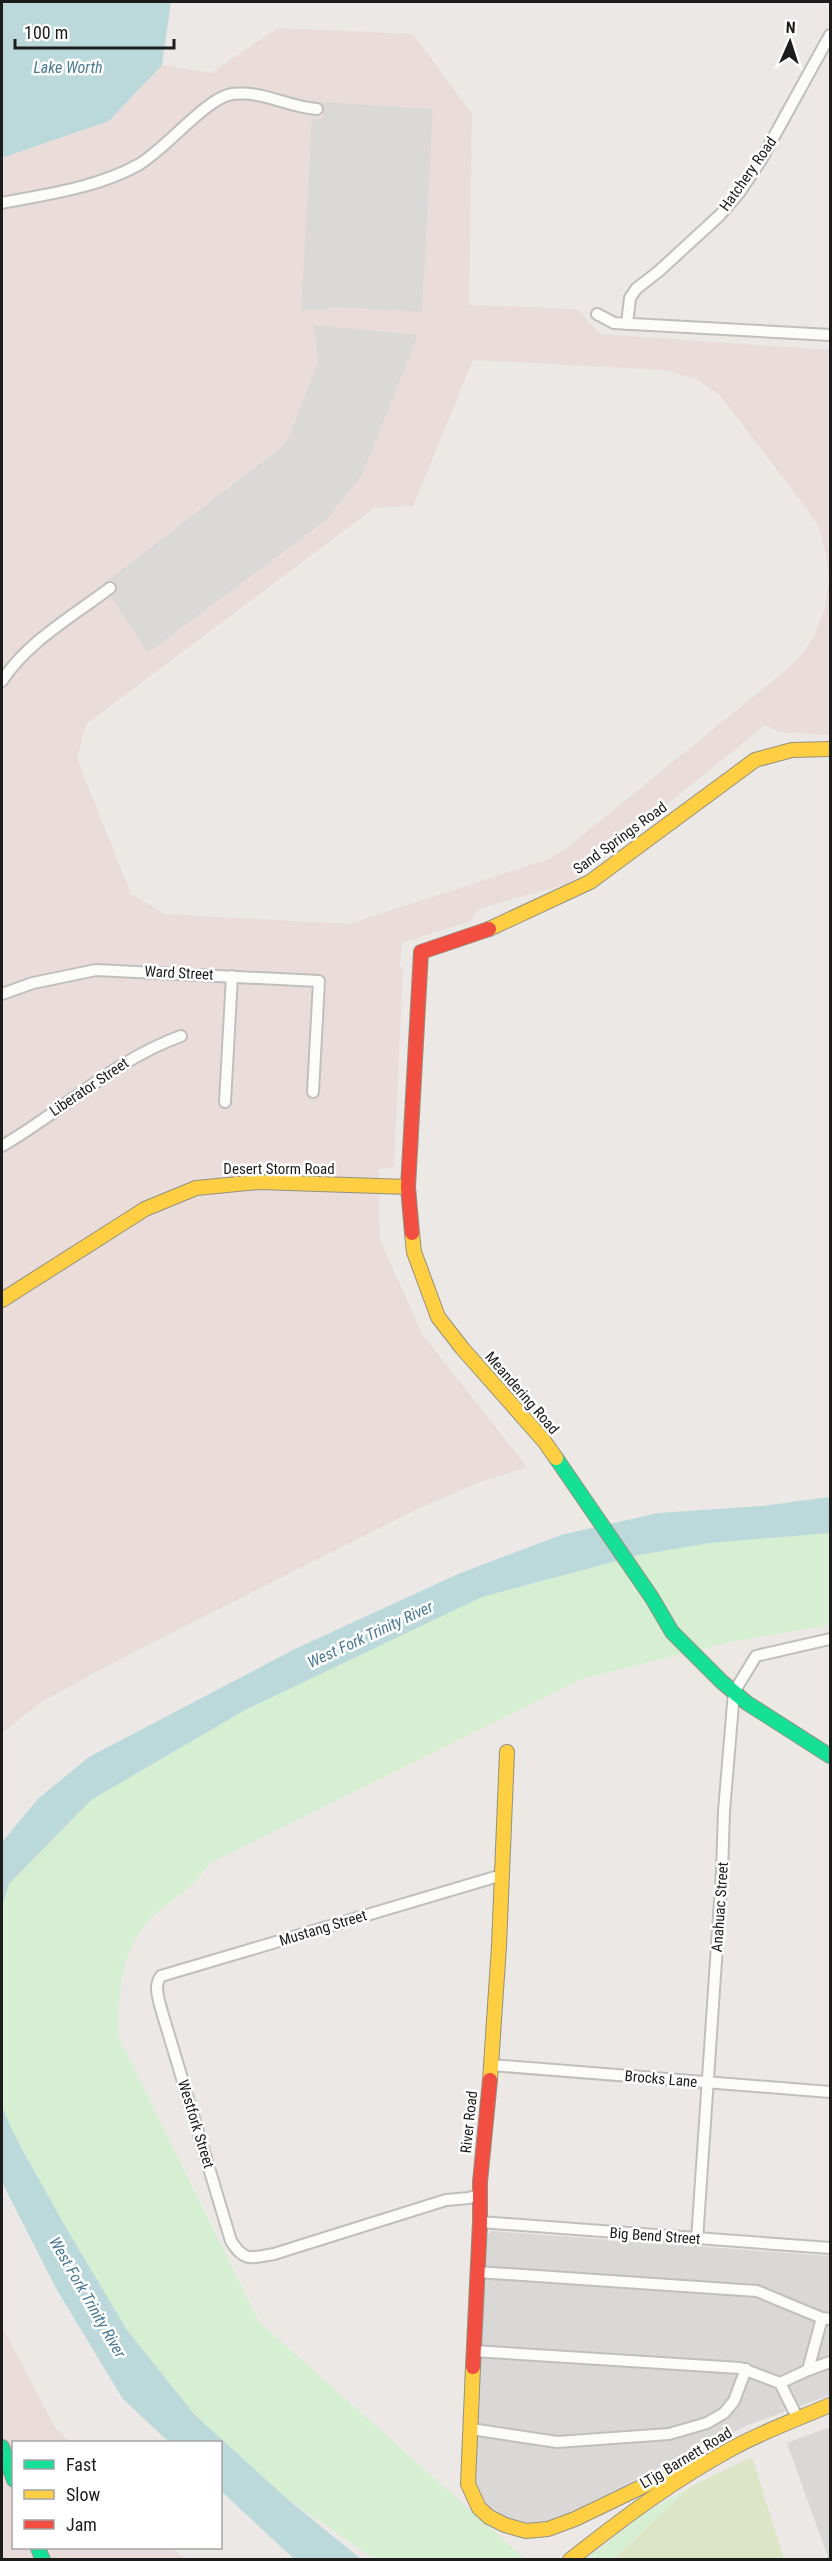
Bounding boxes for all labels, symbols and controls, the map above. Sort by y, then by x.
scale bar [15,12,174,50]
north arrow [760,12,820,72]
text: N [785,18,796,37]
text: 100 m [24,22,68,43]
water label: Lake Worth [33,58,103,77]
street label: Hatchery Road [716,133,780,215]
street label: Sand Springs Road [570,798,670,878]
street label: Ward Street [144,962,214,984]
street label: Liberator Street [46,1054,132,1120]
street label: Desert Storm Road [223,1160,335,1178]
street label: Meandering Road [481,1348,563,1438]
water label: West Fork Trinity River [304,1597,437,1672]
street label: Anahuac Street [708,1861,732,1953]
street label: Mustang Street [277,1906,369,1950]
street label: Brocks Lane [624,2067,698,2091]
street label: Westfork Street [174,2078,218,2170]
street label: River Road [457,2090,481,2154]
street label: Big Bend Street [609,2224,701,2248]
water label: West Fork Trinity River [45,2234,130,2362]
street label: LTjg Barnett Road [637,2424,735,2492]
legend [12,2441,222,2549]
text: Fast [66,2454,97,2475]
text: Slow [66,2484,101,2505]
text: Jam [66,2514,97,2535]

